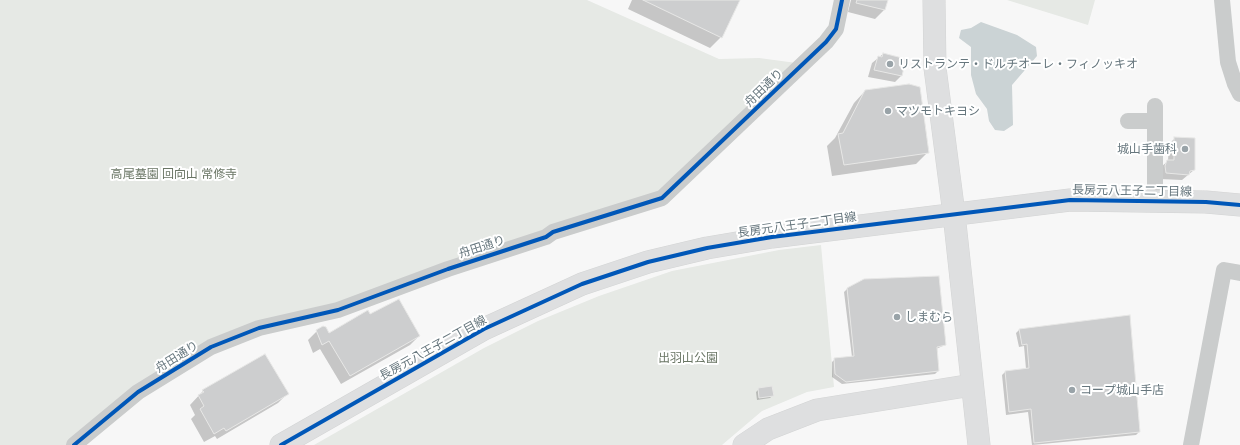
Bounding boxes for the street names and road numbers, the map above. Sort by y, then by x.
street label: 舟田通り [742,66,786,110]
street label: 長房元八王子二丁目線 [1072,183,1192,199]
street label: 長房元八王子二丁目線 [737,210,857,240]
street label: 舟田通り [457,233,507,261]
street label: 長房元八王子二丁目線 [377,313,489,383]
street label: 舟田通り [153,338,201,376]

